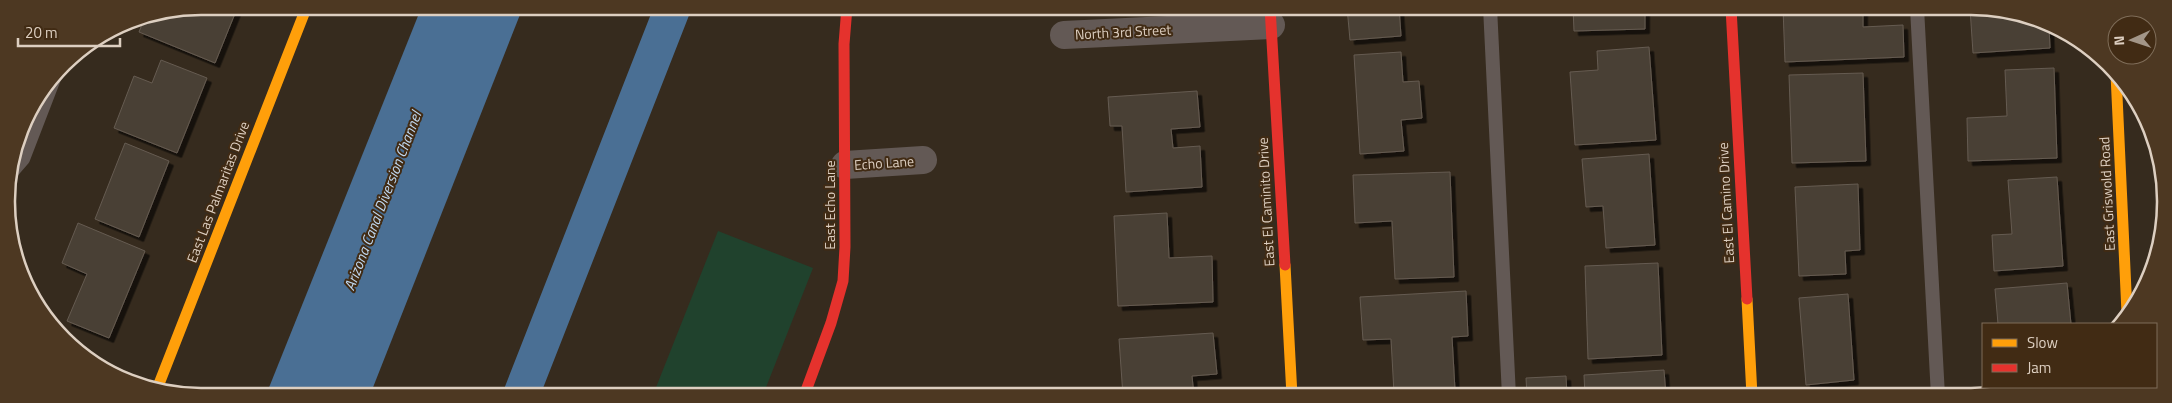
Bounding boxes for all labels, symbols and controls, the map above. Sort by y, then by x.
scale bar [18,15,120,47]
north arrow [2107,15,2157,65]
street label: North 3rd Street [1074,18,1172,45]
text: 20 m [25,21,58,44]
text: N [2108,35,2129,46]
water label: Arizona Canal Diversion Channel [338,106,428,294]
street label: East Las Palmaritas Drive [181,118,254,266]
street label: East Griswold Road [2093,136,2120,252]
street label: East El Caminito Drive [1252,137,1279,267]
street label: East El Camino Drive [1712,142,1739,264]
street label: Echo Lane [853,150,915,175]
street label: East Echo Lane [819,160,840,250]
legend [1982,323,2157,388]
text: Slow [2027,331,2058,354]
text: Jam [2027,356,2051,379]

